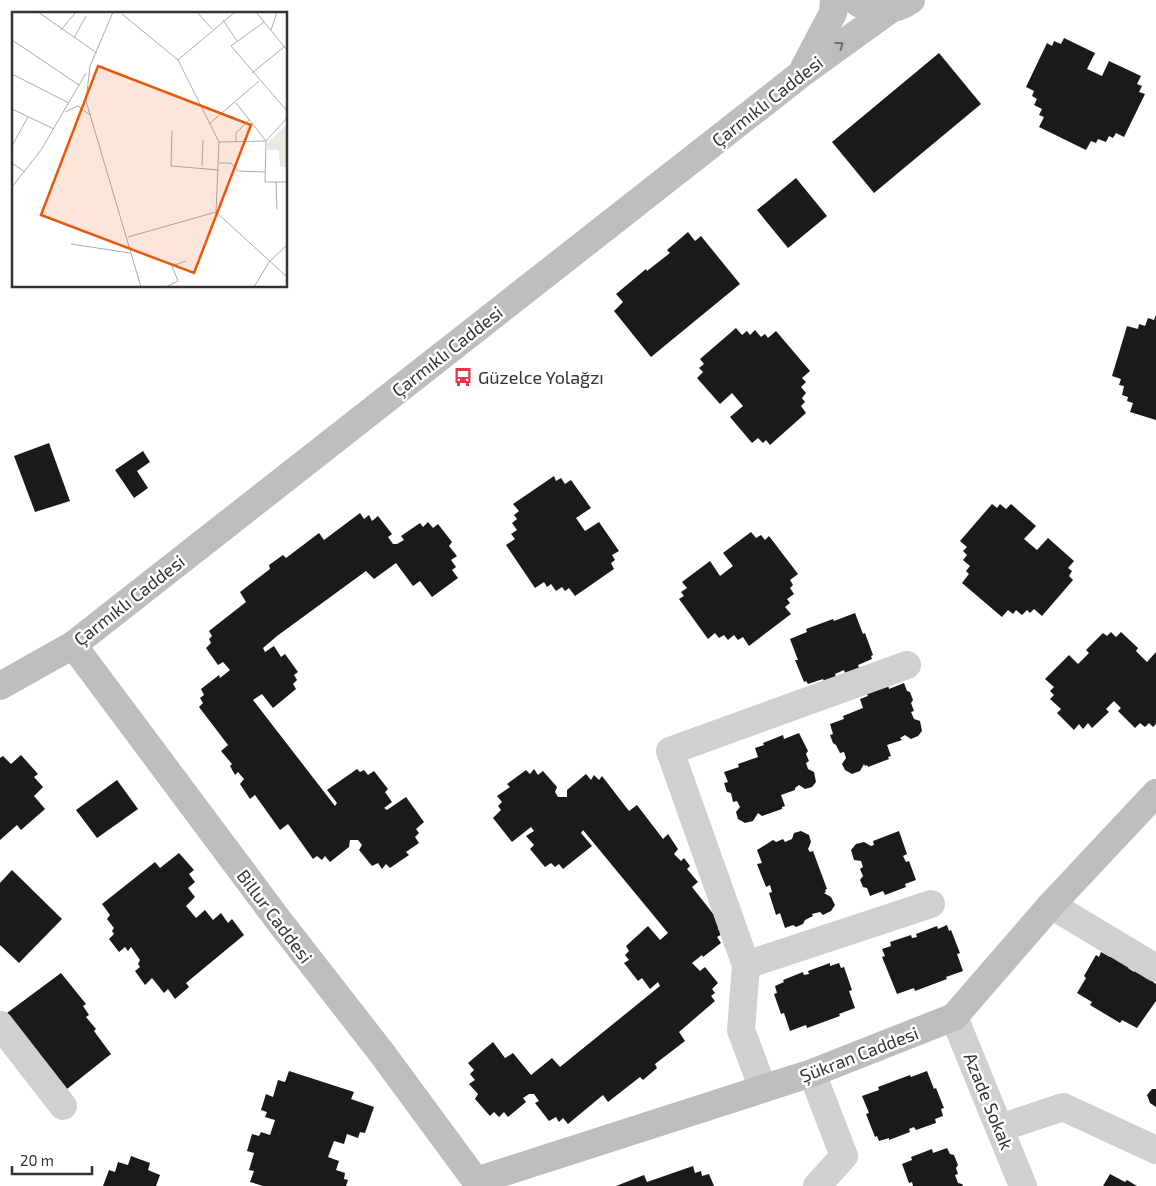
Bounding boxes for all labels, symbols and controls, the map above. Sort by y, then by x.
inset map [12,12,288,288]
one-way arrow [834,42,844,51]
street label: Çarmıklı Caddesi [707,51,827,152]
street label: Çarmıklı Caddesi [387,301,507,402]
bus stop icon: Güzelce Yolağzı [452,366,474,388]
place label: Güzelce Yolağzı [478,366,604,388]
street label: Çarmıklı Caddesi [69,550,189,651]
street label: Billur Caddesi [233,865,317,967]
street label: Şükran Caddesi [797,1021,922,1088]
street label: Azade Sokak [960,1049,1018,1153]
scale bar [12,1144,92,1176]
text: 20 m [20,1151,54,1169]

